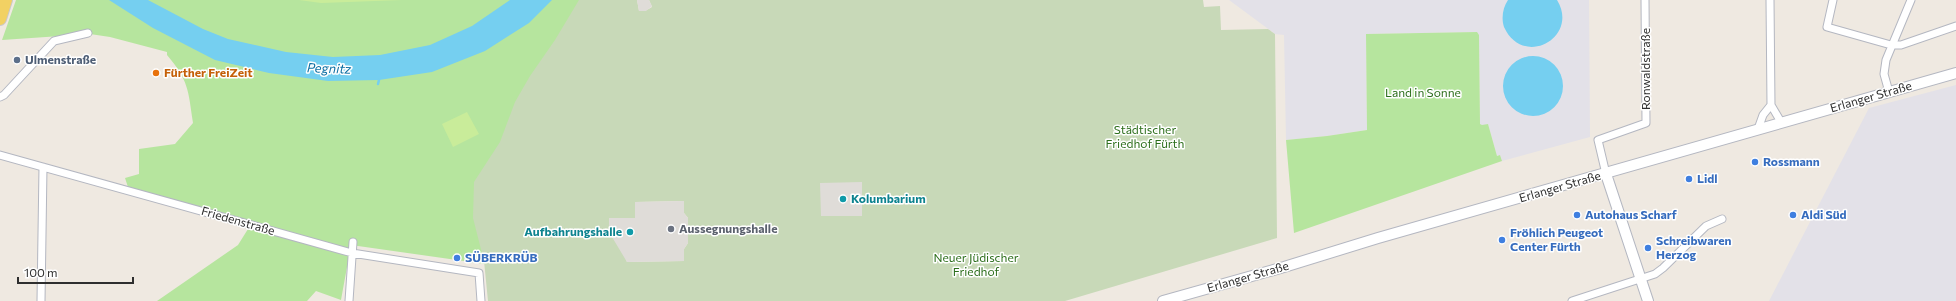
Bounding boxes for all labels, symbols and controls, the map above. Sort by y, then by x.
street label: Ronwaldstraße [1638,28,1652,110]
place label: Ulmenstraße [25,52,96,66]
marker: Ulmenstraße [12,55,22,65]
water label: Pegnitz [307,59,352,77]
place label: Fürther FreiZeit [164,65,252,79]
marker: Fürther FreiZeit [151,68,161,78]
street label: Erlanger Straße [1828,78,1913,114]
park label: Land in Sonne [1385,85,1461,99]
park label: Städtischer Friedhof Fürth [1106,122,1184,150]
place label: Rossmann [1763,154,1820,168]
marker: Rossmann [1750,157,1760,167]
street label: Erlanger Straße [1517,168,1602,204]
place label: Lidl [1697,171,1718,185]
marker: Lidl [1684,174,1694,184]
place label: Kolumbarium [851,191,926,205]
marker: Kolumbarium [838,194,848,204]
street label: Friedenstraße [200,203,277,237]
place label: Autohaus Scharf [1585,207,1677,221]
place label: Aldi Süd [1801,207,1847,221]
marker: Autohaus Scharf [1572,210,1582,220]
marker: Aldi Süd [1788,210,1798,220]
place label: Aussegnungshalle [679,221,777,235]
place label: Aufbahrungshalle [524,224,622,238]
marker: Aussegnungshalle [666,224,676,234]
place label: Fröhlich Peugeot Center Fürth [1510,225,1603,253]
marker: Aufbahrungshalle [625,227,635,237]
place label: Schreibwaren Herzog [1656,233,1732,261]
marker: Fröhlich Peugeot Center Fürth [1497,235,1507,245]
marker: Schreibwaren Herzog [1643,243,1653,253]
place label: SÜBERKRÜB [465,250,538,264]
park label: Neuer Jüdischer Friedhof [933,250,1019,278]
marker: SÜBERKRÜB [452,253,462,263]
street label: Erlanger Straße [1205,258,1290,294]
scale bar [18,259,133,285]
text: 100 m [24,265,58,279]

